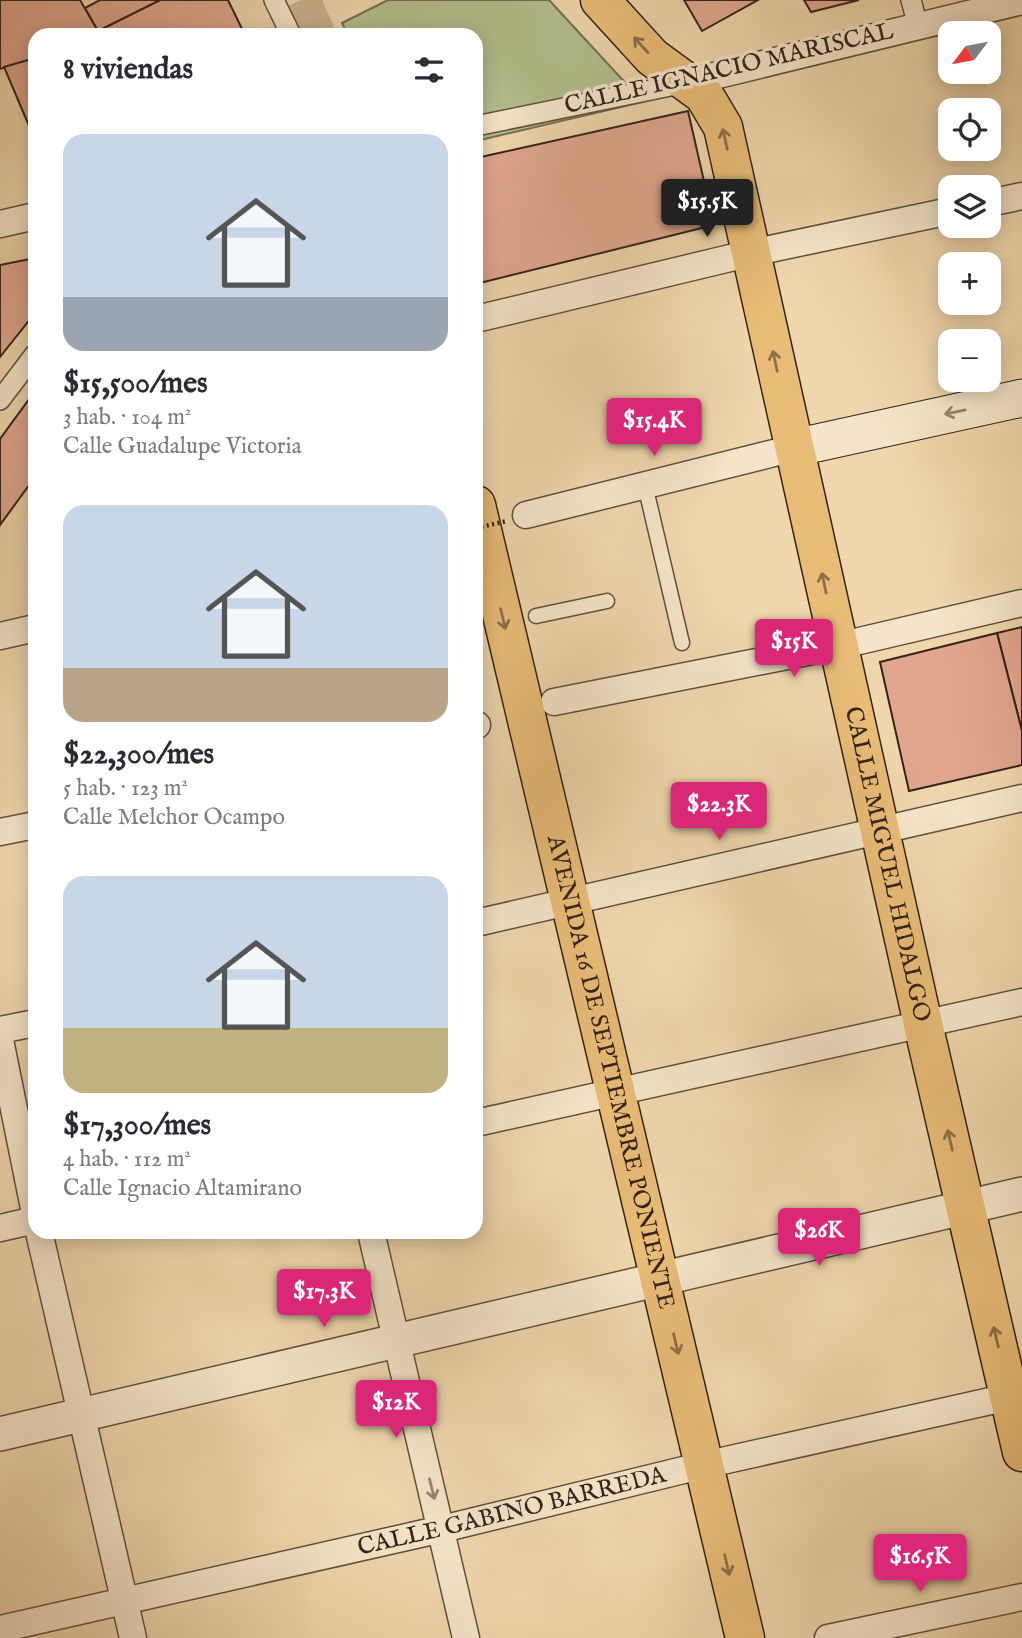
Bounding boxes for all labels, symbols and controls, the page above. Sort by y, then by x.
street label: CALLE IGNACIO MARISCAL [562,16,897,122]
north arrow [938,21,1001,84]
map controls [938,21,1001,392]
one-way arrow [633,36,649,54]
text: 8 viviendas [63,51,193,89]
icon: filters [410,51,448,89]
button: locate [938,98,1001,161]
one-way arrow [718,128,732,151]
button: layers [938,175,1001,238]
icon: home [193,180,319,306]
pin: $15.5K [650,180,764,239]
text: $15.5K [677,187,737,216]
button: + [938,252,1001,315]
button: − [938,329,1001,392]
one-way arrow [768,350,781,373]
text: $15,500/mes [63,365,207,403]
pin: $15.4K [597,398,711,458]
text: 3 hab. · 104 m² [63,403,191,432]
text: $15.4K [623,406,685,435]
one-way arrow [944,406,967,420]
text: Calle Guadalupe Victoria [63,432,302,461]
icon: home [193,551,319,677]
one-way arrow [816,572,830,595]
one-way arrow [497,607,510,630]
pin: $15K [753,620,835,679]
text: $15K [771,627,817,656]
street label: CALLE MIGUEL HIDALGO [837,704,938,1025]
text: $22,300/mes [63,736,214,774]
text: 5 hab. · 123 m² [63,774,188,803]
pin: $22.3K [662,782,776,842]
text: $22.3K [687,790,751,819]
text: Calle Melchor Ocampo [63,803,285,832]
street label: AVENIDA 16 DE SEPTIEMBRE PONIENTE [539,831,682,1312]
icon: home [193,922,319,1048]
text: $17,300/mes [63,1107,211,1145]
one-way arrow [943,1129,957,1152]
text: 4 hab. · 112 m² [63,1145,191,1174]
text: Calle Ignacio Altamirano [63,1174,302,1203]
pin: $26K [778,1208,860,1268]
text: $26K [794,1216,844,1245]
pin: $17.3K [267,1270,381,1329]
text: $17.3K [293,1277,355,1306]
one-way arrow [989,1326,1002,1349]
one-way arrow [670,1332,683,1354]
pin: $12K [355,1380,437,1440]
text: $12K [372,1388,420,1417]
street label: CALLE GABINO BARREDA [354,1459,670,1563]
one-way arrow [426,1477,439,1500]
pin: $16.5K [863,1534,977,1594]
text: $16.5K [890,1542,950,1571]
one-way arrow [721,1553,735,1576]

